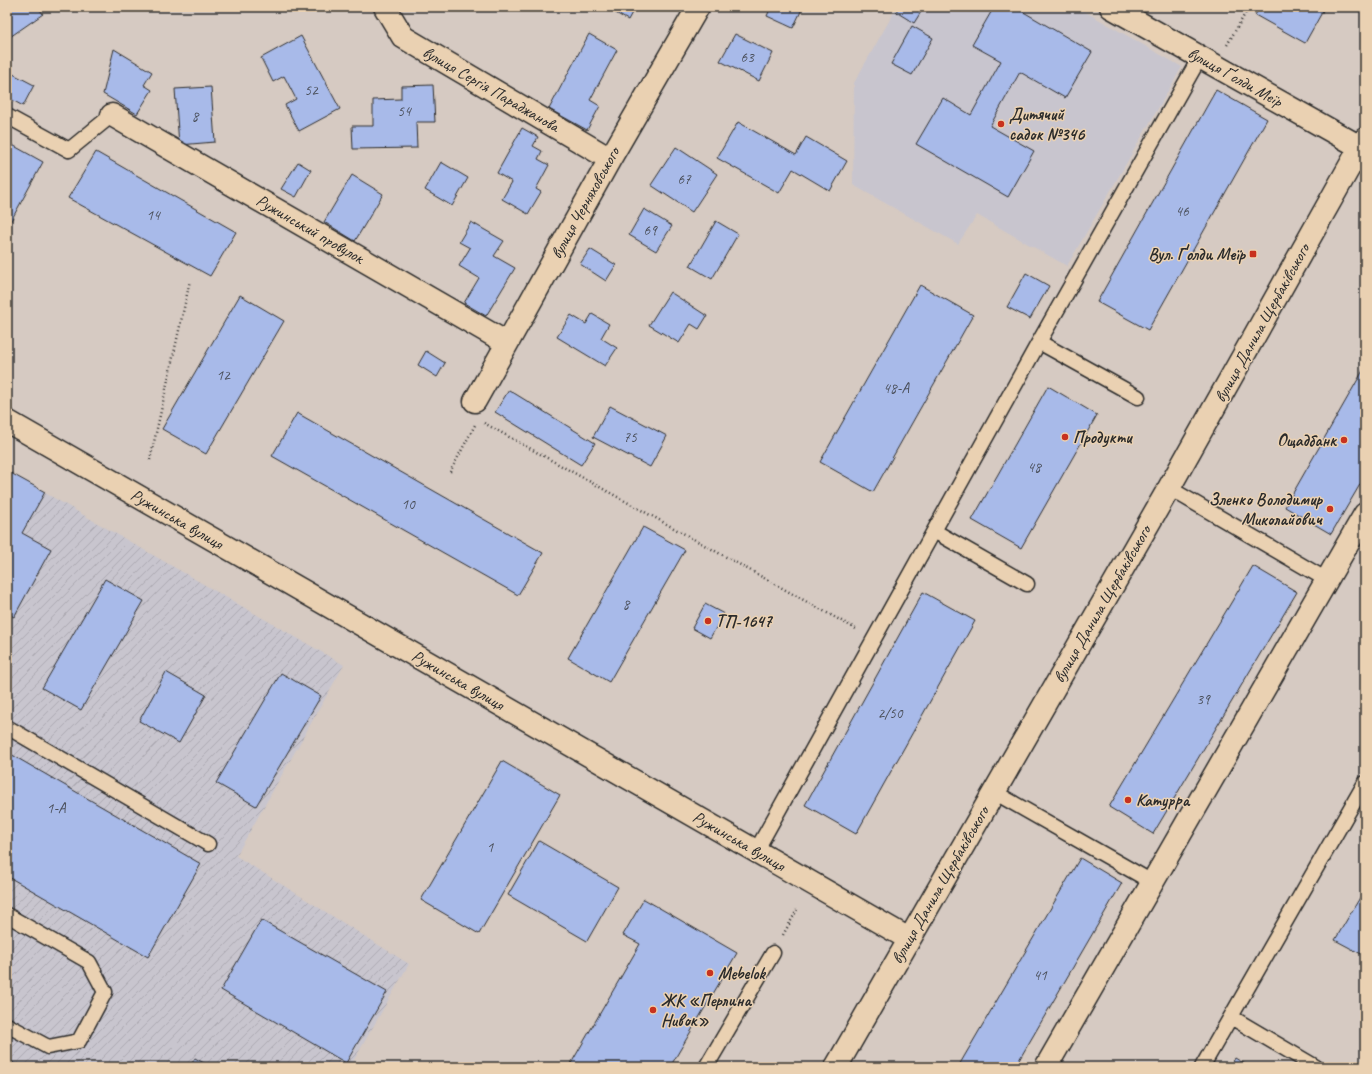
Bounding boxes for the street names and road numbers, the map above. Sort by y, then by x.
street label: вулиця Сергія Параджанова [419,41,565,138]
street label: вулиця Ґолди Меїр [1184,42,1287,112]
street label: вулиця Черняховського [546,142,625,262]
street label: Ружинський провулок [252,190,369,269]
street label: вулиця Данила Щербаківського [1210,238,1315,406]
street label: Ружинська вулиця [127,484,228,554]
street label: вулиця Данила Щербаківського [1048,520,1157,686]
street label: Ружинська вулиця [408,645,509,715]
street label: вулиця Данила Щербаківського [886,801,995,967]
street label: Ружинська вулиця [689,806,790,876]

